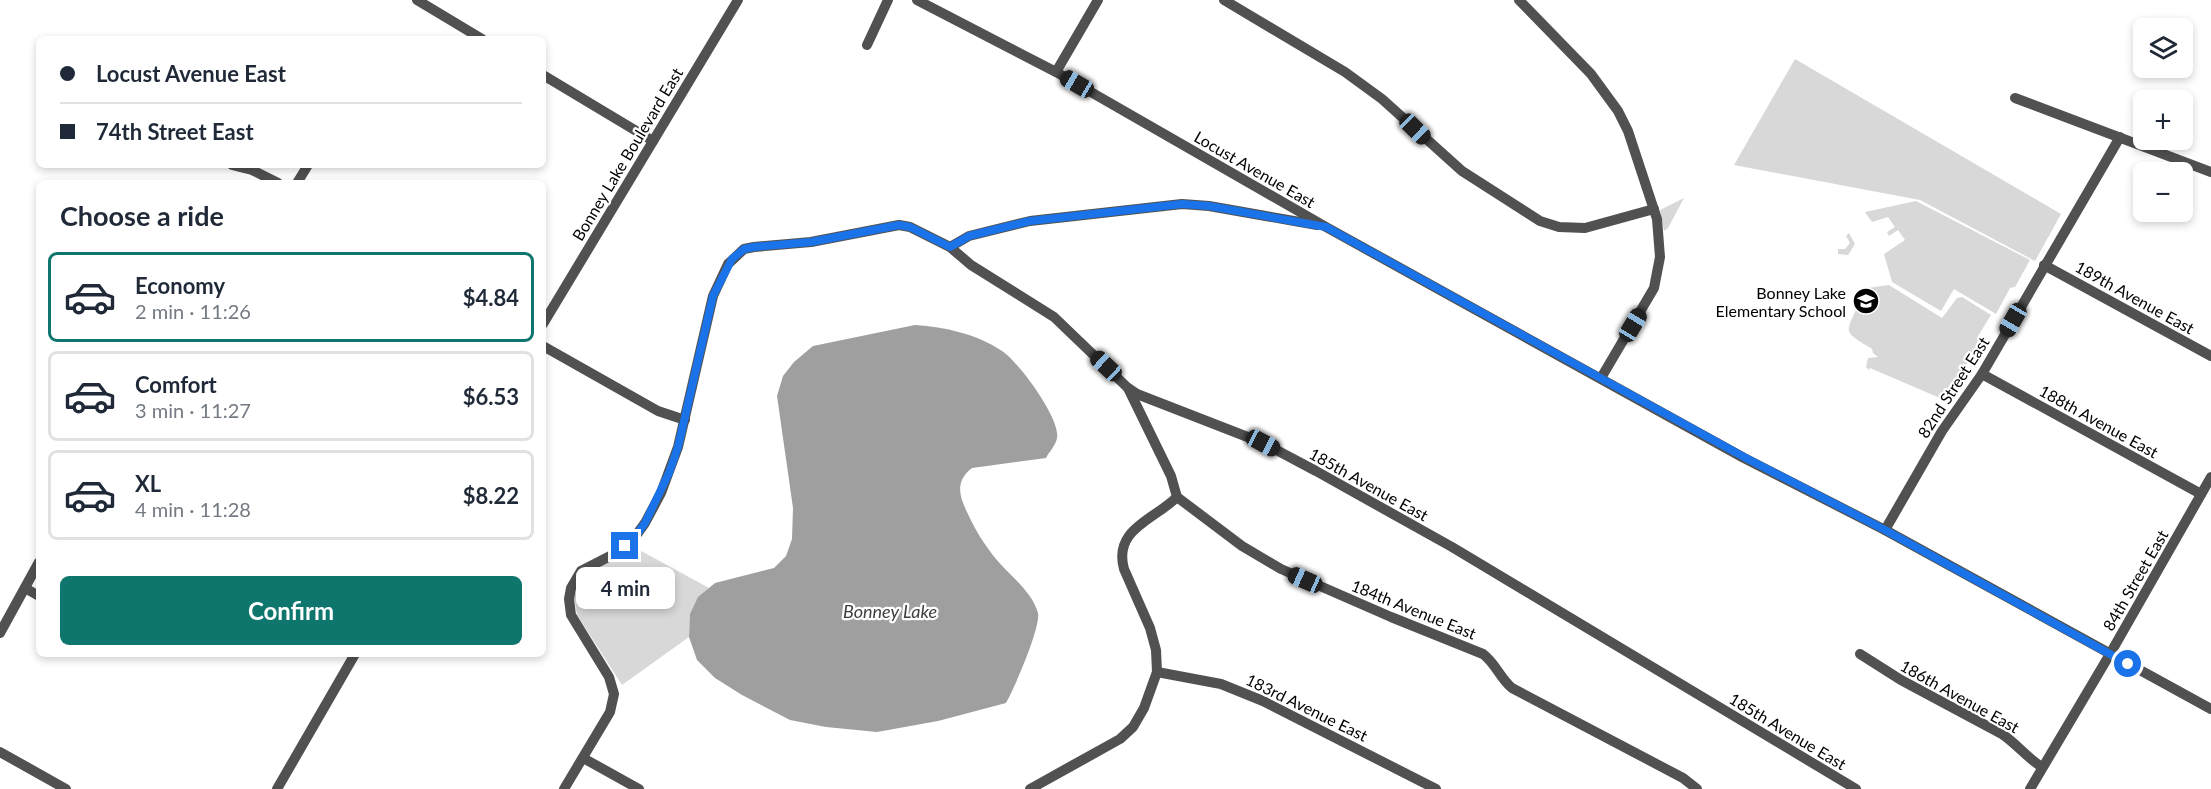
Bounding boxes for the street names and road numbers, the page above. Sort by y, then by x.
street label: Bonney Lake Boulevard East [568,64,686,244]
street label: Locust Avenue East [1191,127,1319,211]
street label: 189th Avenue East [2072,256,2198,338]
street label: 82nd Street East [1913,333,1993,441]
street label: 188th Avenue East [2036,380,2162,462]
street label: 185th Avenue East [1306,443,1432,525]
street label: 84th Street East [2098,526,2172,634]
street label: 184th Avenue East [1349,575,1479,643]
street label: 186th Avenue East [1897,655,2023,737]
street label: 183rd Avenue East [1243,669,1371,745]
street label: 185th Avenue East [1726,689,1850,773]

